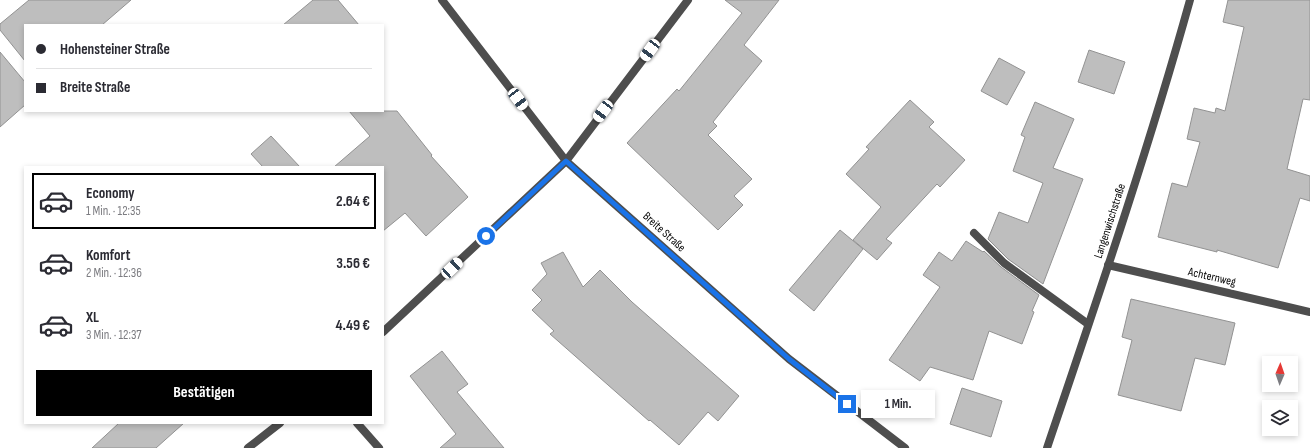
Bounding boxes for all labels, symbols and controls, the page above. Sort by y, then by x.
car [638,37,662,63]
text: Hohensteiner Straße [60,40,170,59]
text: Breite Straße [60,78,130,97]
car [506,86,530,112]
car [591,98,615,124]
street label: Langenwischstraße [1091,182,1129,260]
icon: car [38,183,74,219]
text: Economy [86,184,135,203]
text: 2.64 € [336,192,370,211]
text: 1 Min. · 12:35 [86,203,141,219]
street label: Breite Straße [639,209,689,255]
route start [477,227,495,245]
icon: car [38,245,74,281]
text: Komfort [86,246,130,265]
text: 3.56 € [336,254,370,273]
car [439,255,465,281]
street label: Achternweg [1186,264,1238,290]
text: 2 Min. · 12:36 [86,265,142,281]
icon: car [38,307,74,343]
text: XL [86,308,99,327]
text: 4.49 € [335,316,370,335]
text: 3 Min. · 12:37 [86,327,142,343]
north arrow [1262,356,1298,392]
map controls [1262,356,1298,436]
button: Bestätigen [36,370,372,416]
callout: 1 Min. [861,390,935,418]
route end [838,395,856,413]
text: 1 Min. [885,396,911,412]
button: layers [1262,400,1298,436]

